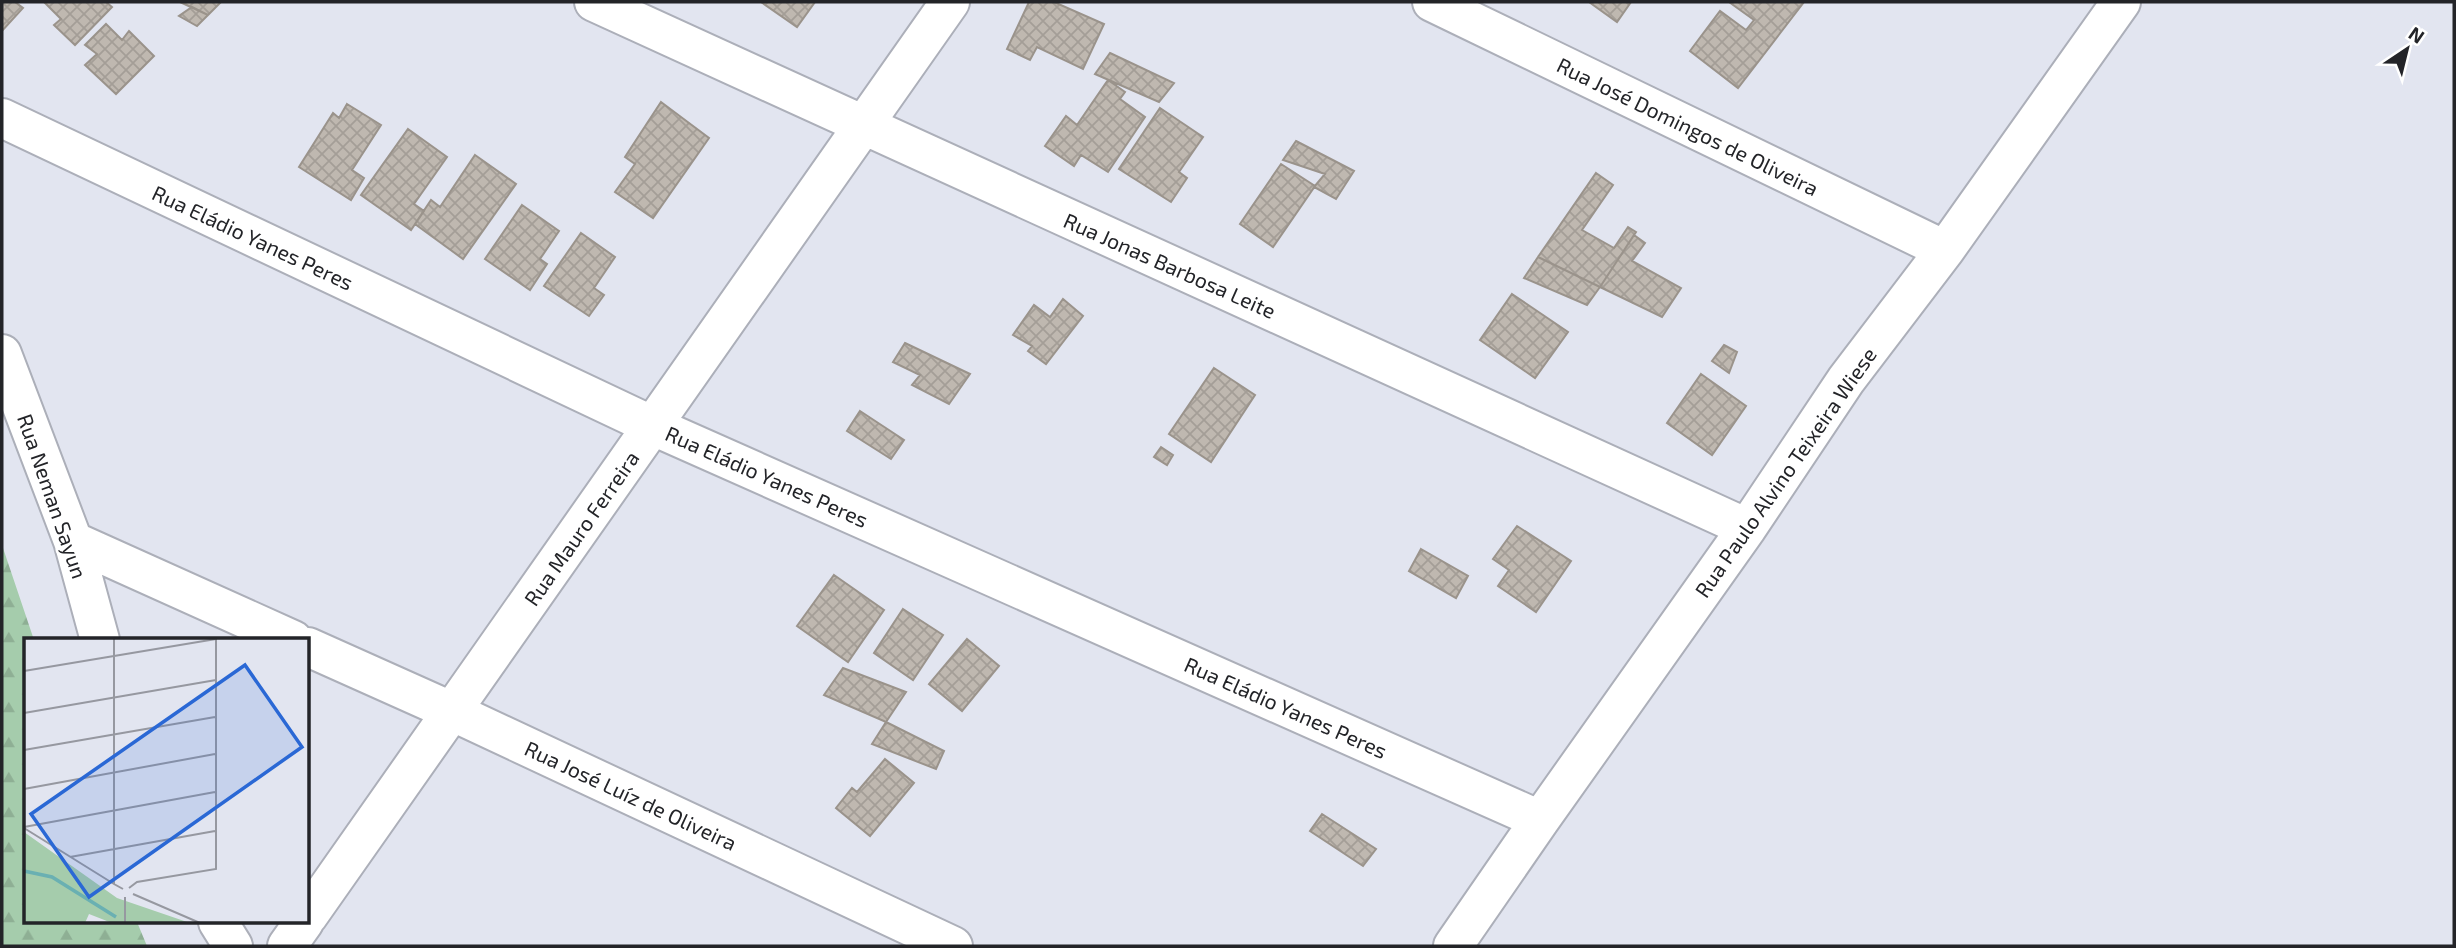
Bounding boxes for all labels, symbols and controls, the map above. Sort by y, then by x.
north arrow [2372,14,2442,84]
text: N [2405,21,2429,48]
street label: Rua José Domingos de Oliveira [1553,52,1823,200]
street label: Rua Eládio Yanes Peres [149,179,357,295]
street label: Rua Jonas Barbosa Leite [1060,207,1280,323]
street label: Rua Paulo Alvino Teixeira Wiese [1689,342,1881,602]
street label: Rua Neman Sayun [13,410,93,582]
street label: Rua Eládio Yanes Peres [662,420,872,532]
street label: Rua Mauro Ferreira [518,446,644,610]
inset map [24,638,310,923]
street label: Rua Eládio Yanes Peres [1181,651,1391,763]
street label: Rua José Luíz de Oliveira [521,735,741,855]

